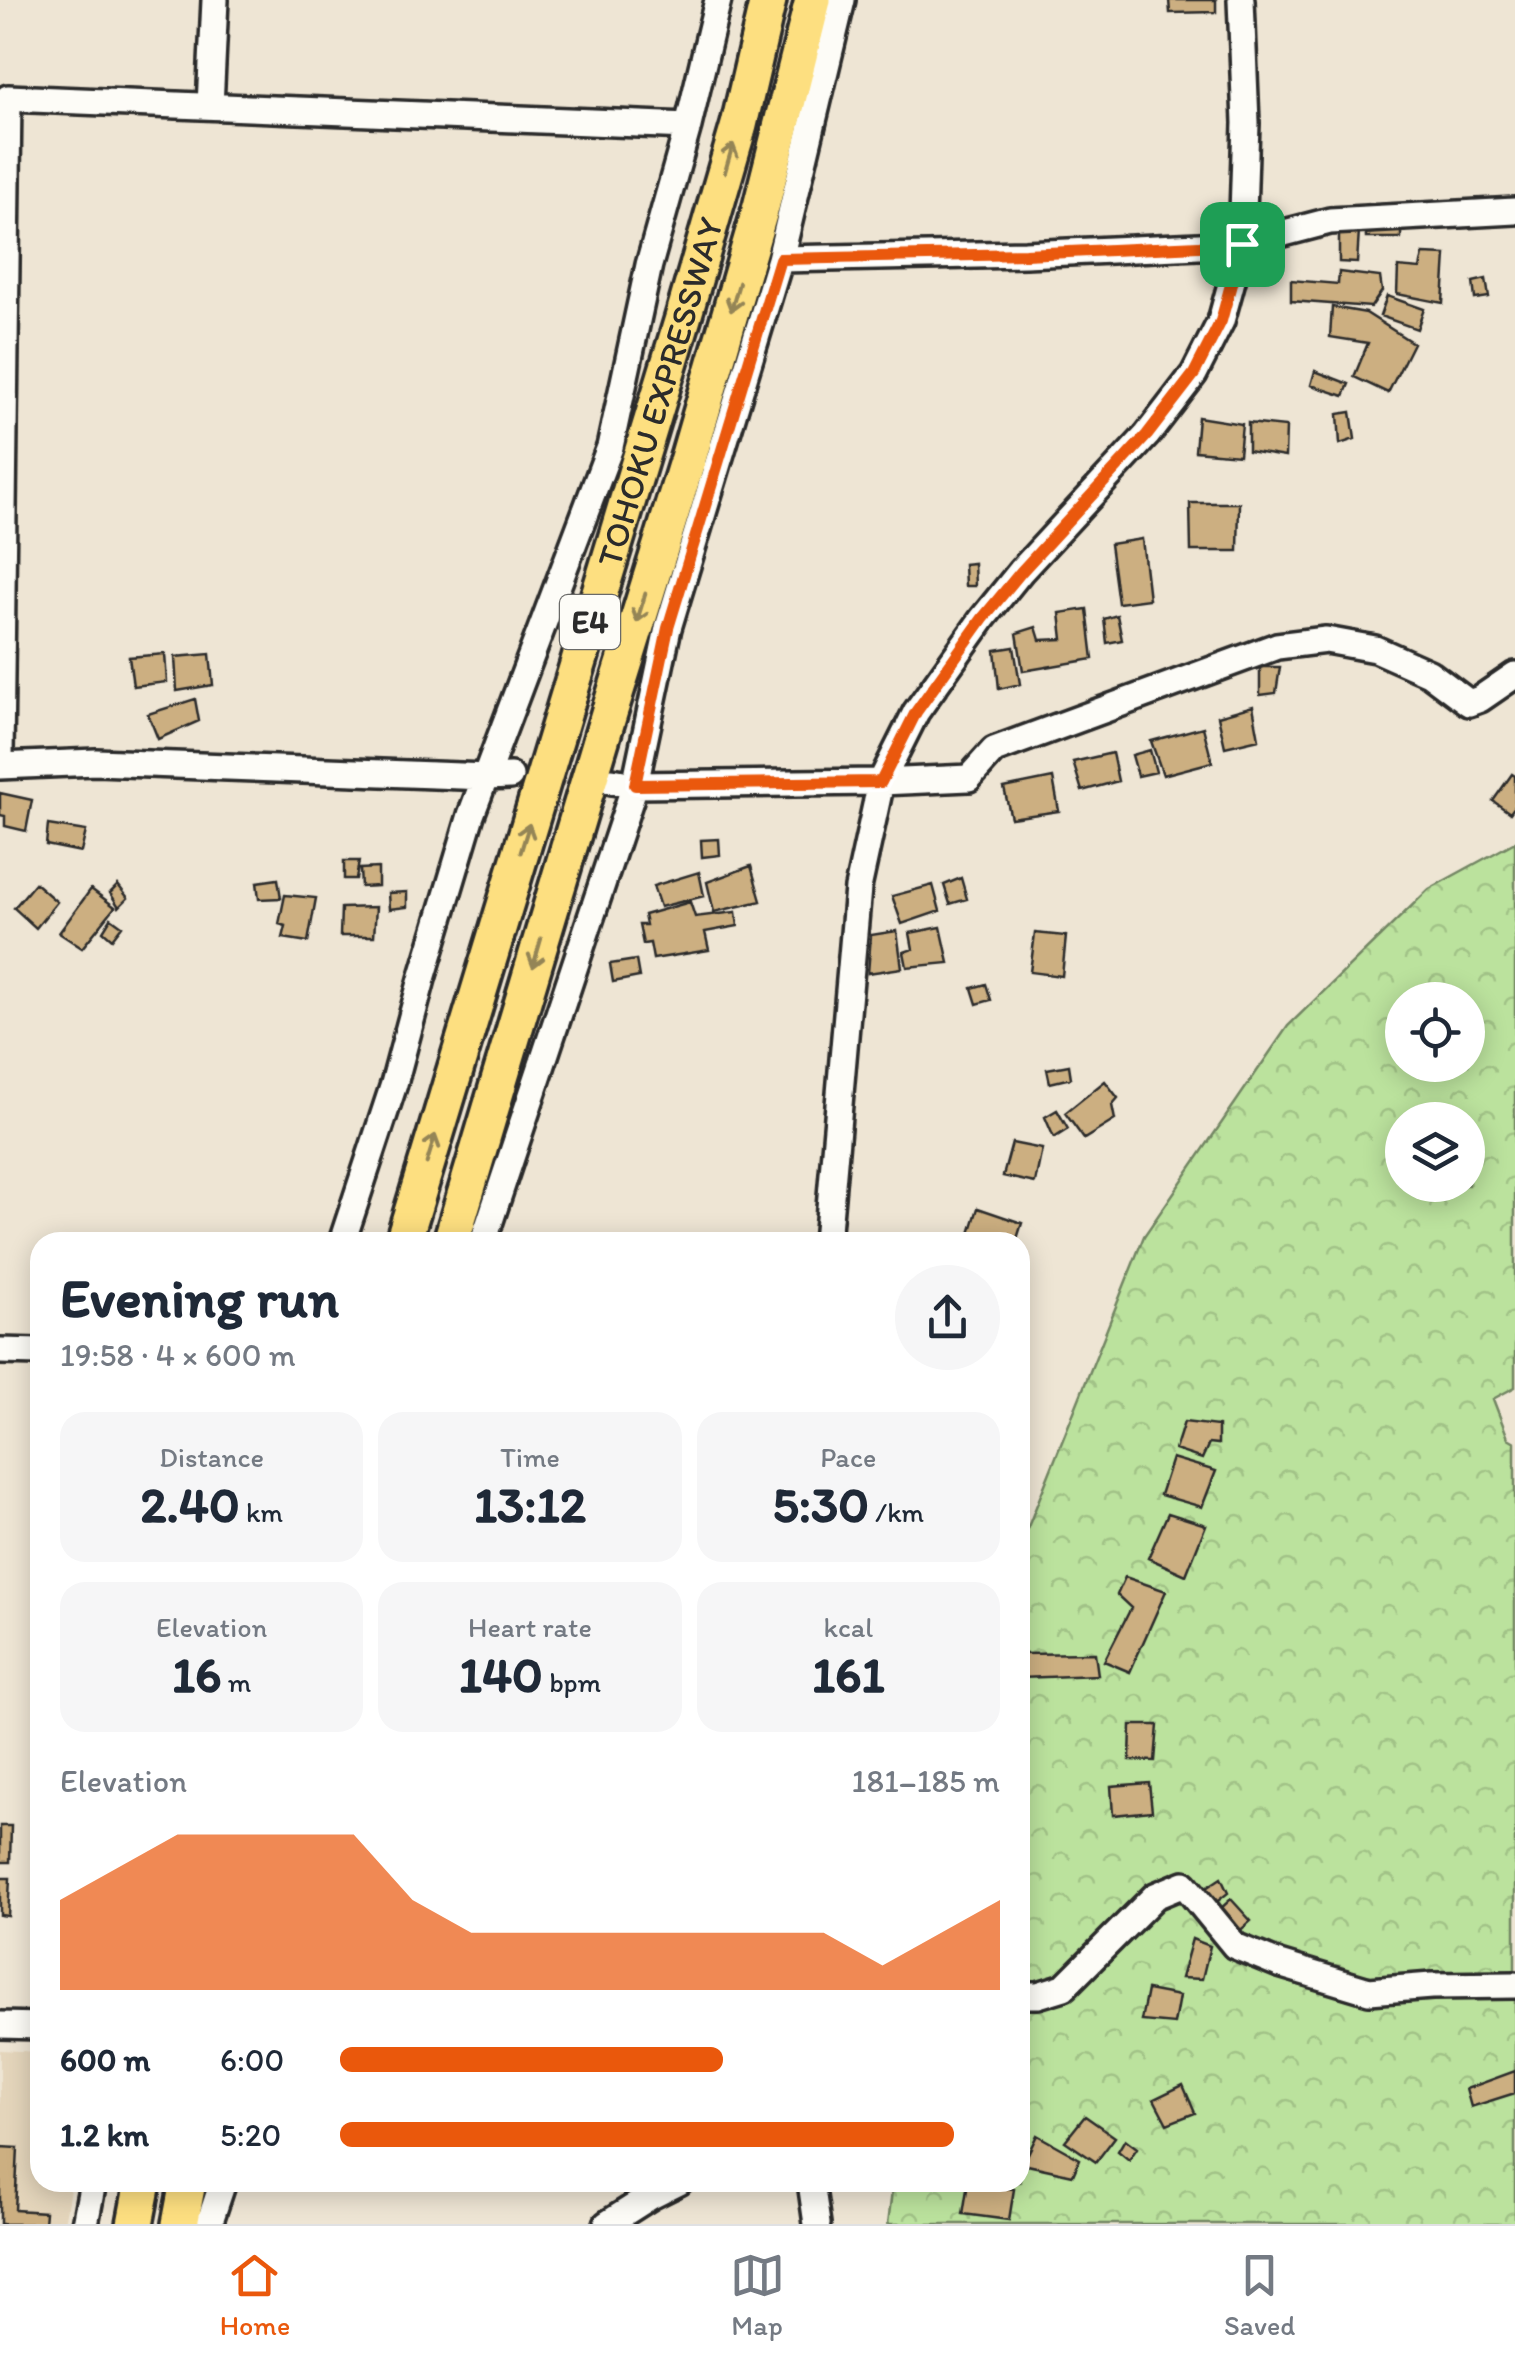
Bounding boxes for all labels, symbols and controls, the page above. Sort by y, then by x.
one-way arrow [721,143,739,174]
pin [1200,202,1285,287]
street label: TOHOKU EXPRESSWAY [588,213,732,572]
icon: arrive [1215,217,1270,272]
one-way arrow [724,281,743,312]
one-way arrow [631,592,649,624]
road number: E4 [560,595,620,649]
one-way arrow [517,823,535,854]
one-way arrow [526,937,545,968]
map controls [1385,982,1485,1202]
button: locate [1385,982,1485,1082]
button: layers [1385,1102,1485,1202]
one-way arrow [423,1134,441,1165]
text: Evening run [60,1265,339,1331]
button: share [895,1265,1000,1370]
text: 19:58 · 4 × 600 m [60,1336,296,1374]
text: Distance [159,1440,264,1474]
text: Time [500,1440,560,1474]
text: Pace [820,1440,876,1474]
text: 2.40 [140,1474,240,1535]
text: 13:12 [474,1474,586,1535]
text: 5:30 [772,1474,869,1535]
text: km [240,1495,283,1529]
text: /km [869,1495,924,1529]
text: Elevation [156,1610,267,1644]
text: Heart rate [468,1610,592,1644]
text: kcal [823,1610,873,1644]
text: 16 [172,1644,222,1705]
text: 140 [459,1644,543,1705]
text: 161 [812,1644,885,1705]
text: m [222,1665,251,1699]
text: bpm [543,1665,601,1699]
text: Elevation [60,1762,187,1800]
text: 181–185 m [852,1762,1000,1800]
text: 600 m [60,2041,150,2079]
text: 6:00 [220,2041,284,2079]
text: 1.2 km [60,2116,149,2154]
text: 5:20 [220,2116,281,2154]
tab: Home [220,2248,290,2342]
tab: Map [730,2248,785,2342]
tab: Saved [1224,2248,1295,2342]

